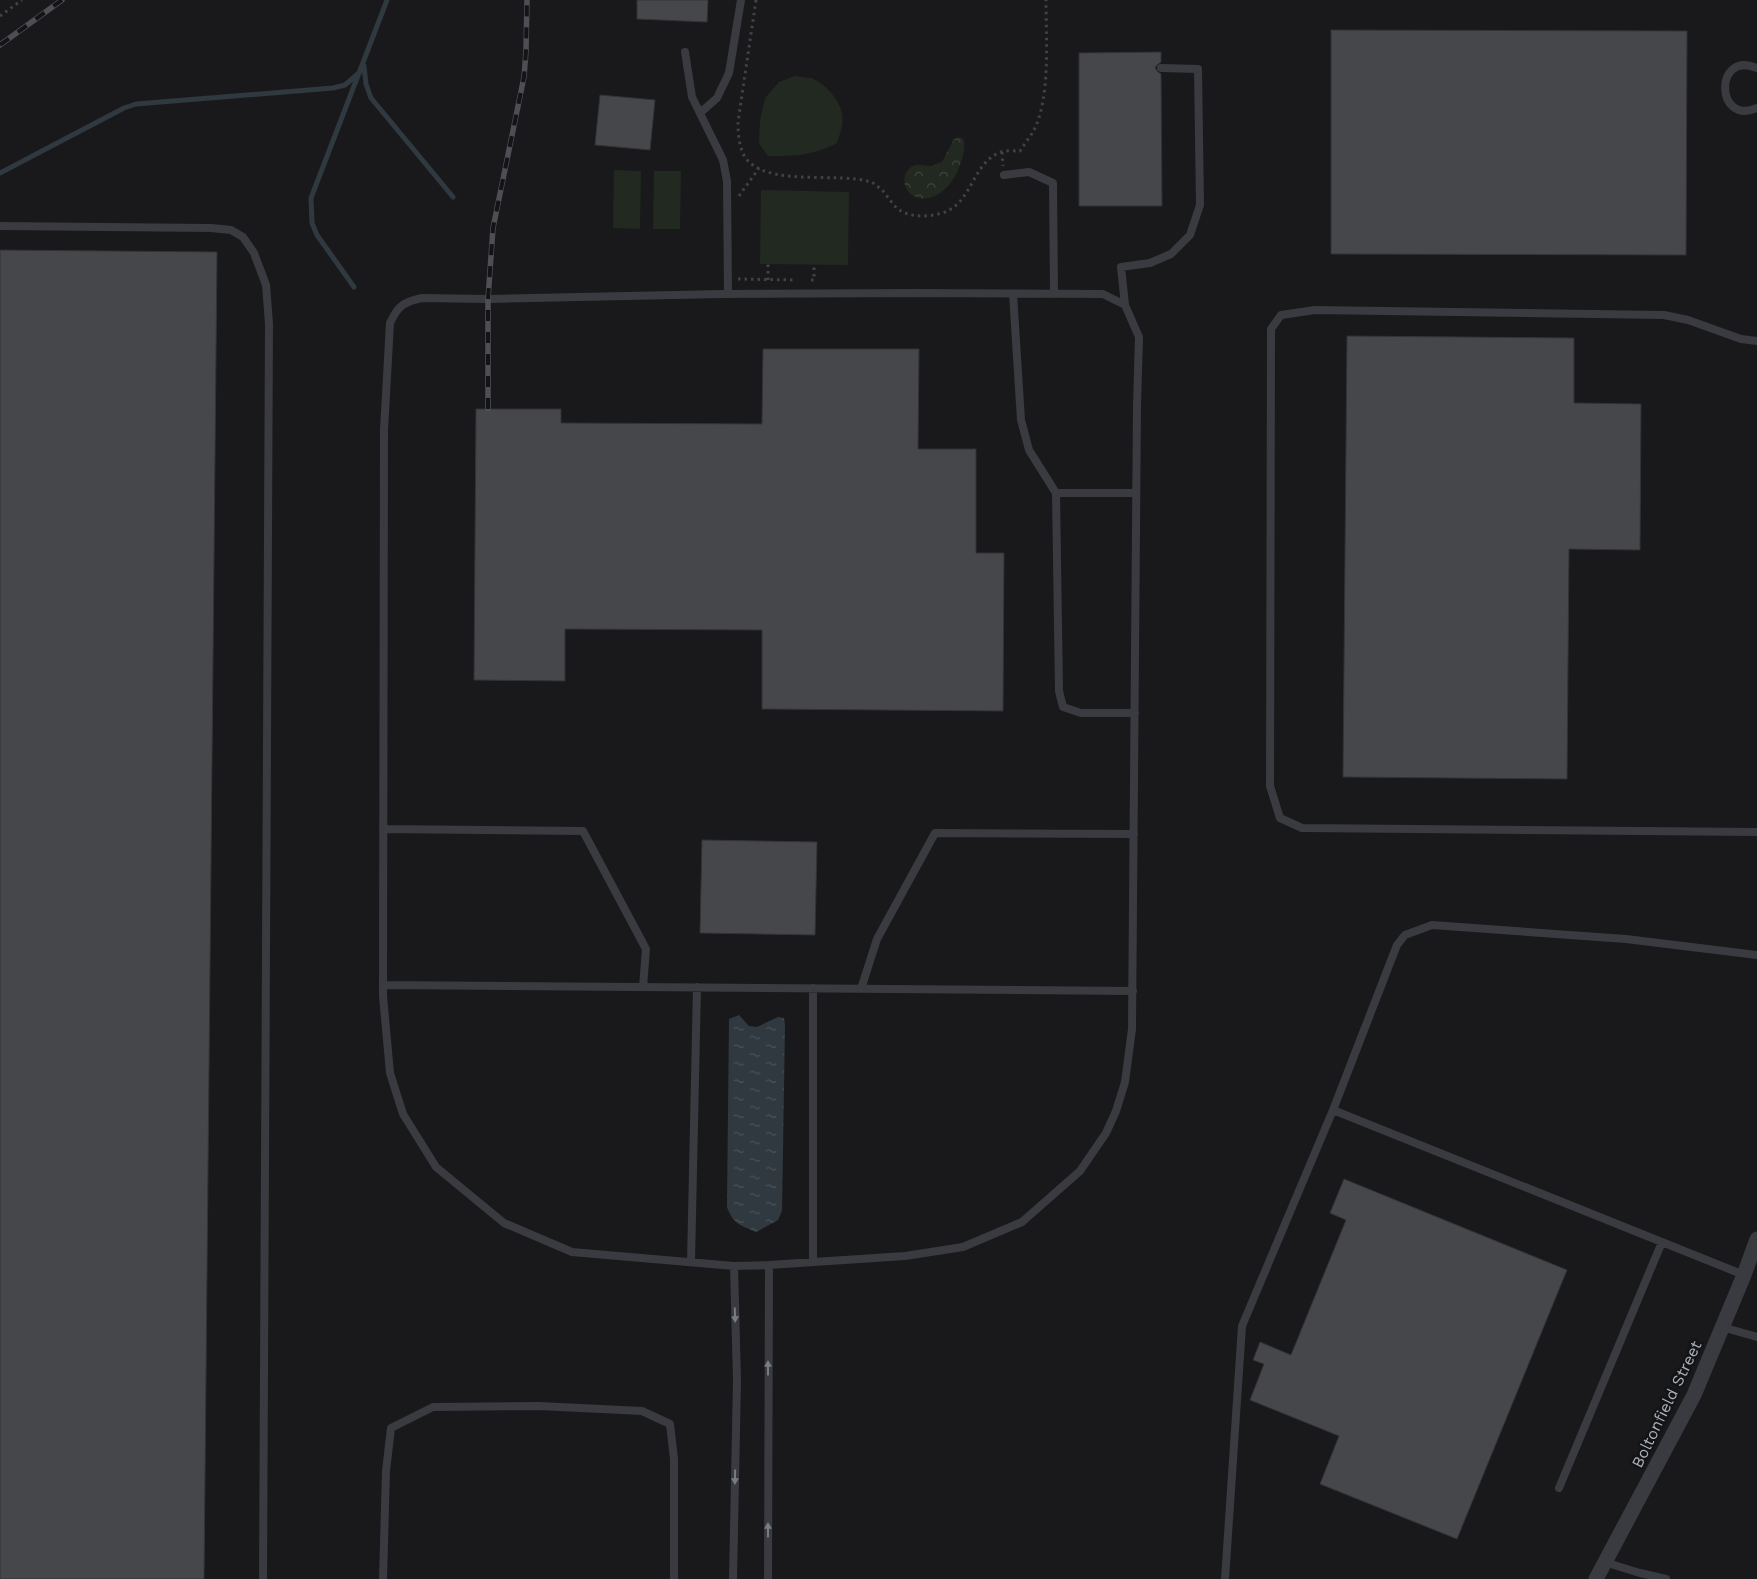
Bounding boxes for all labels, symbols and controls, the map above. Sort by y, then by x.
one-way arrow [731,1307,739,1323]
street label: Boltonfield Street [1627,1337,1706,1471]
one-way arrow [764,1360,772,1376]
one-way arrow [731,1469,739,1485]
one-way arrow [764,1522,772,1538]

